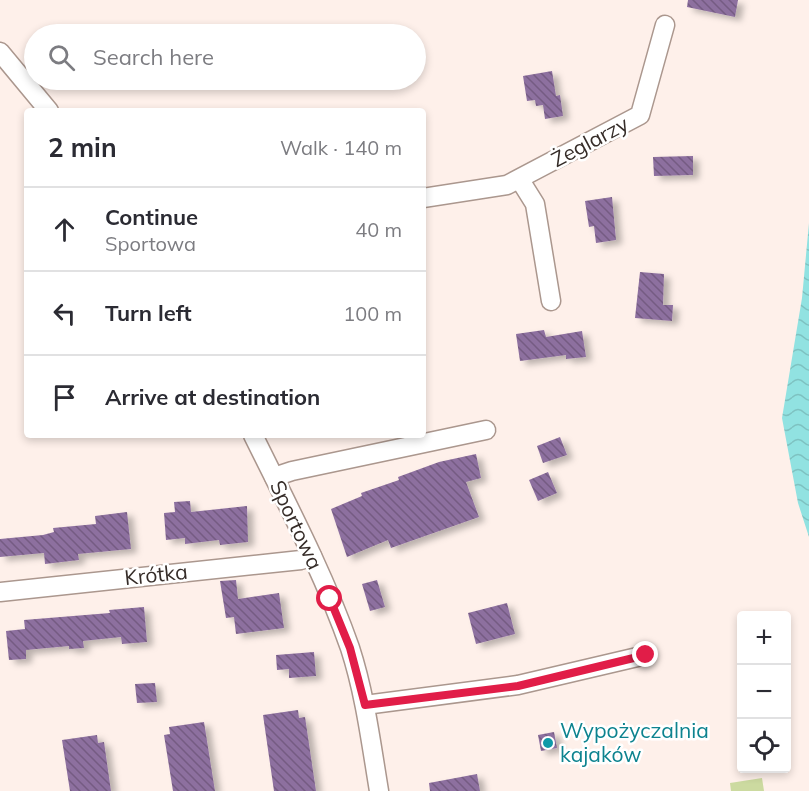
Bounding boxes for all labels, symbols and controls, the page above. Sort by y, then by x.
search box [24,24,426,90]
icon: search [45,41,78,74]
text: Search here [93,43,214,71]
street label: Żeglarzy [547,110,632,172]
text: 2 min [48,131,117,164]
text: Walk · 140 m [280,135,402,160]
text: Continue [105,203,198,231]
icon: ahead [48,213,81,246]
text: 40 m [355,217,402,242]
text: Sportowa [105,231,196,256]
icon: left [48,297,81,330]
text: Turn left [105,299,192,327]
text: 100 m [343,301,402,326]
icon: arrive [48,381,81,414]
text: Arrive at destination [105,383,320,411]
street label: Sportowa [265,476,329,573]
street label: Krótka [123,558,189,590]
route start [316,585,342,611]
map controls [737,611,791,773]
button: + [737,611,791,665]
route end [632,641,658,667]
button: − [737,665,791,719]
place label: Wypożyczalnia kajaków [560,717,709,767]
button: locate [737,719,791,773]
marker: Wypożyczalnia kajaków [541,736,555,750]

